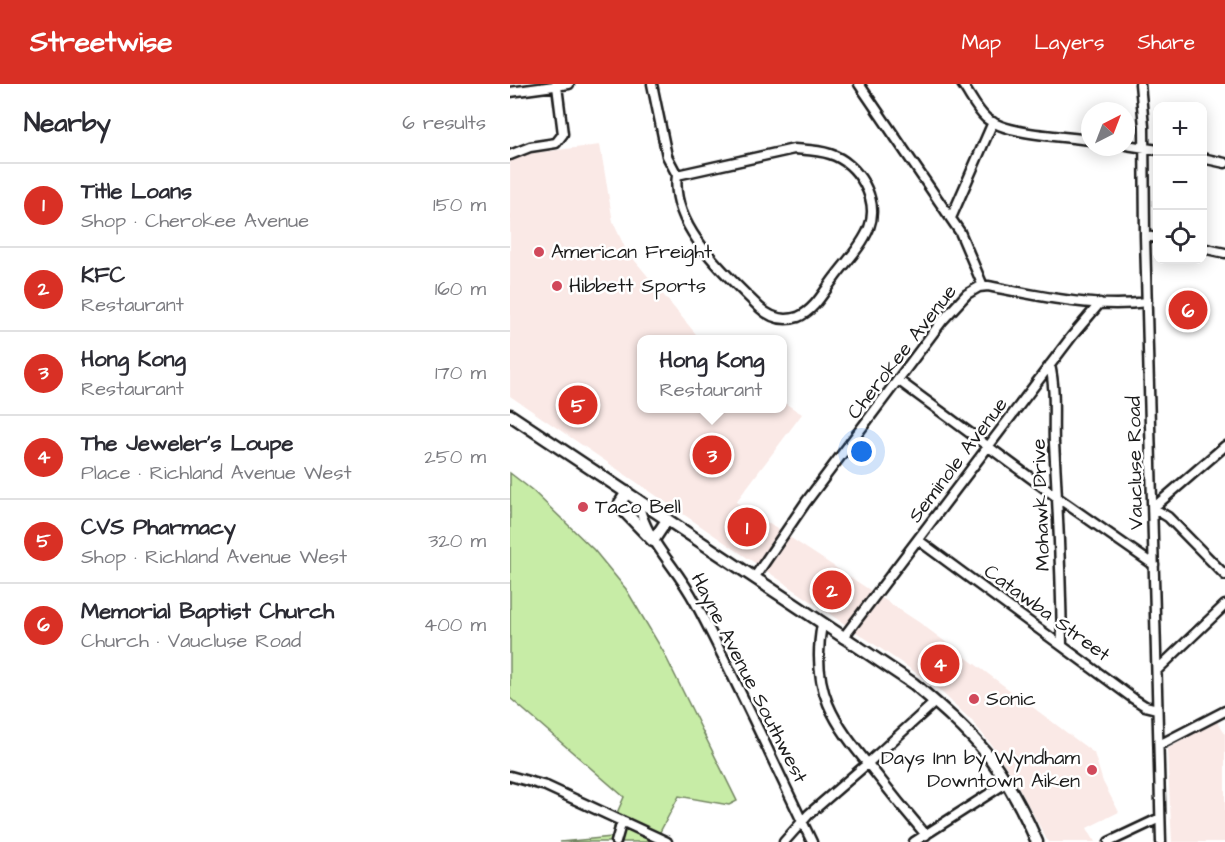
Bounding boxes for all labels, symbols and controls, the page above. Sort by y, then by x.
text: Streetwise [30,23,172,62]
text: Map [961,28,1001,57]
text: Layers [1034,28,1104,57]
text: Share [1137,28,1195,57]
north arrow [1081,102,1135,156]
map controls [1153,102,1207,264]
button: + [1153,102,1207,156]
text: Nearby [24,105,111,141]
text: 6 results [402,109,486,137]
button: − [1153,156,1207,210]
text: Title Loans [81,176,192,207]
text: 1 [42,191,45,219]
text: 150 m [433,191,486,219]
text: Shop · Cherokee Avenue [81,207,309,235]
button: locate [1153,210,1207,264]
place label: American Freight [551,238,712,267]
marker: American Freight [532,245,546,259]
text: KFC [81,260,125,291]
place label: Hibbett Sports [569,272,706,300]
text: 2 [38,275,49,303]
text: 160 m [435,275,486,303]
marker: Hibbett Sports [550,279,564,293]
street label: Cherokee Avenue [840,279,964,425]
pin: 6 [1168,288,1208,332]
text: Restaurant [81,291,184,319]
popup [637,335,787,413]
text: Hong Kong [81,344,186,375]
text: Hong Kong [660,345,764,376]
text: 3 [38,359,49,387]
text: 170 m [435,359,486,387]
text: Restaurant [81,375,184,403]
text: Restaurant [660,376,762,404]
pin: 5 [558,382,598,428]
street label: Seminole Avenue [902,391,1015,529]
street label: Vaucluse Road [1120,396,1150,530]
text: The Jeweler's Loupe [81,428,293,459]
pin: 3 [692,432,732,478]
your location [847,437,876,466]
street label: Mohawk Drive [1025,438,1057,572]
text: 4 [37,443,50,471]
text: 250 m [424,443,486,471]
text: Place · Richland Avenue West [81,459,352,487]
place label: Taco Bell [595,493,681,521]
marker: Taco Bell [576,500,590,514]
pin: 1 [728,504,766,550]
text: CVS Pharmacy [81,512,236,543]
text: 5 [36,527,51,555]
text: 320 m [428,527,486,555]
text: Shop · Richland Avenue West [81,543,347,571]
street label: Catawba Street [978,558,1116,668]
street label: Hayne Avenue Southwest [683,568,814,788]
pin: 2 [812,568,852,612]
text: Memorial Baptist Church [81,596,334,627]
text: 6 [37,611,50,639]
text: 400 m [424,611,486,639]
text: Church · Vaucluse Road [81,627,301,655]
pin: 4 [920,642,960,686]
place label: Sonic [986,685,1036,713]
marker: Sonic [967,692,981,706]
place label: Days Inn by Wyndham Downtown Aiken [881,744,1080,795]
marker: Days Inn by Wyndham Downtown Aiken [1085,763,1099,777]

